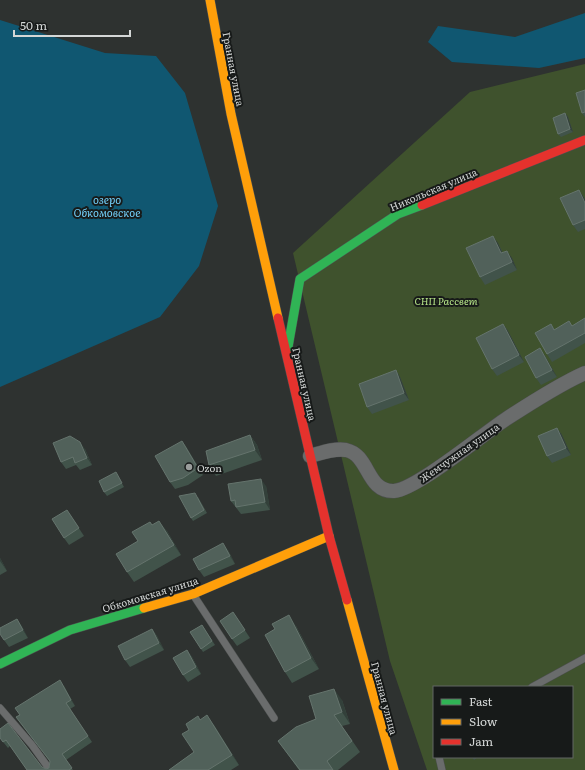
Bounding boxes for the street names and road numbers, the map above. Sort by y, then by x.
street label: Гранная улица [219,31,249,108]
street label: Никольская улица [387,164,480,214]
street label: Гранная улица [289,346,321,423]
street label: Жемчужная улица [416,419,502,485]
street label: Обкомовская улица [100,572,200,616]
street label: Гранная улица [368,660,402,737]

